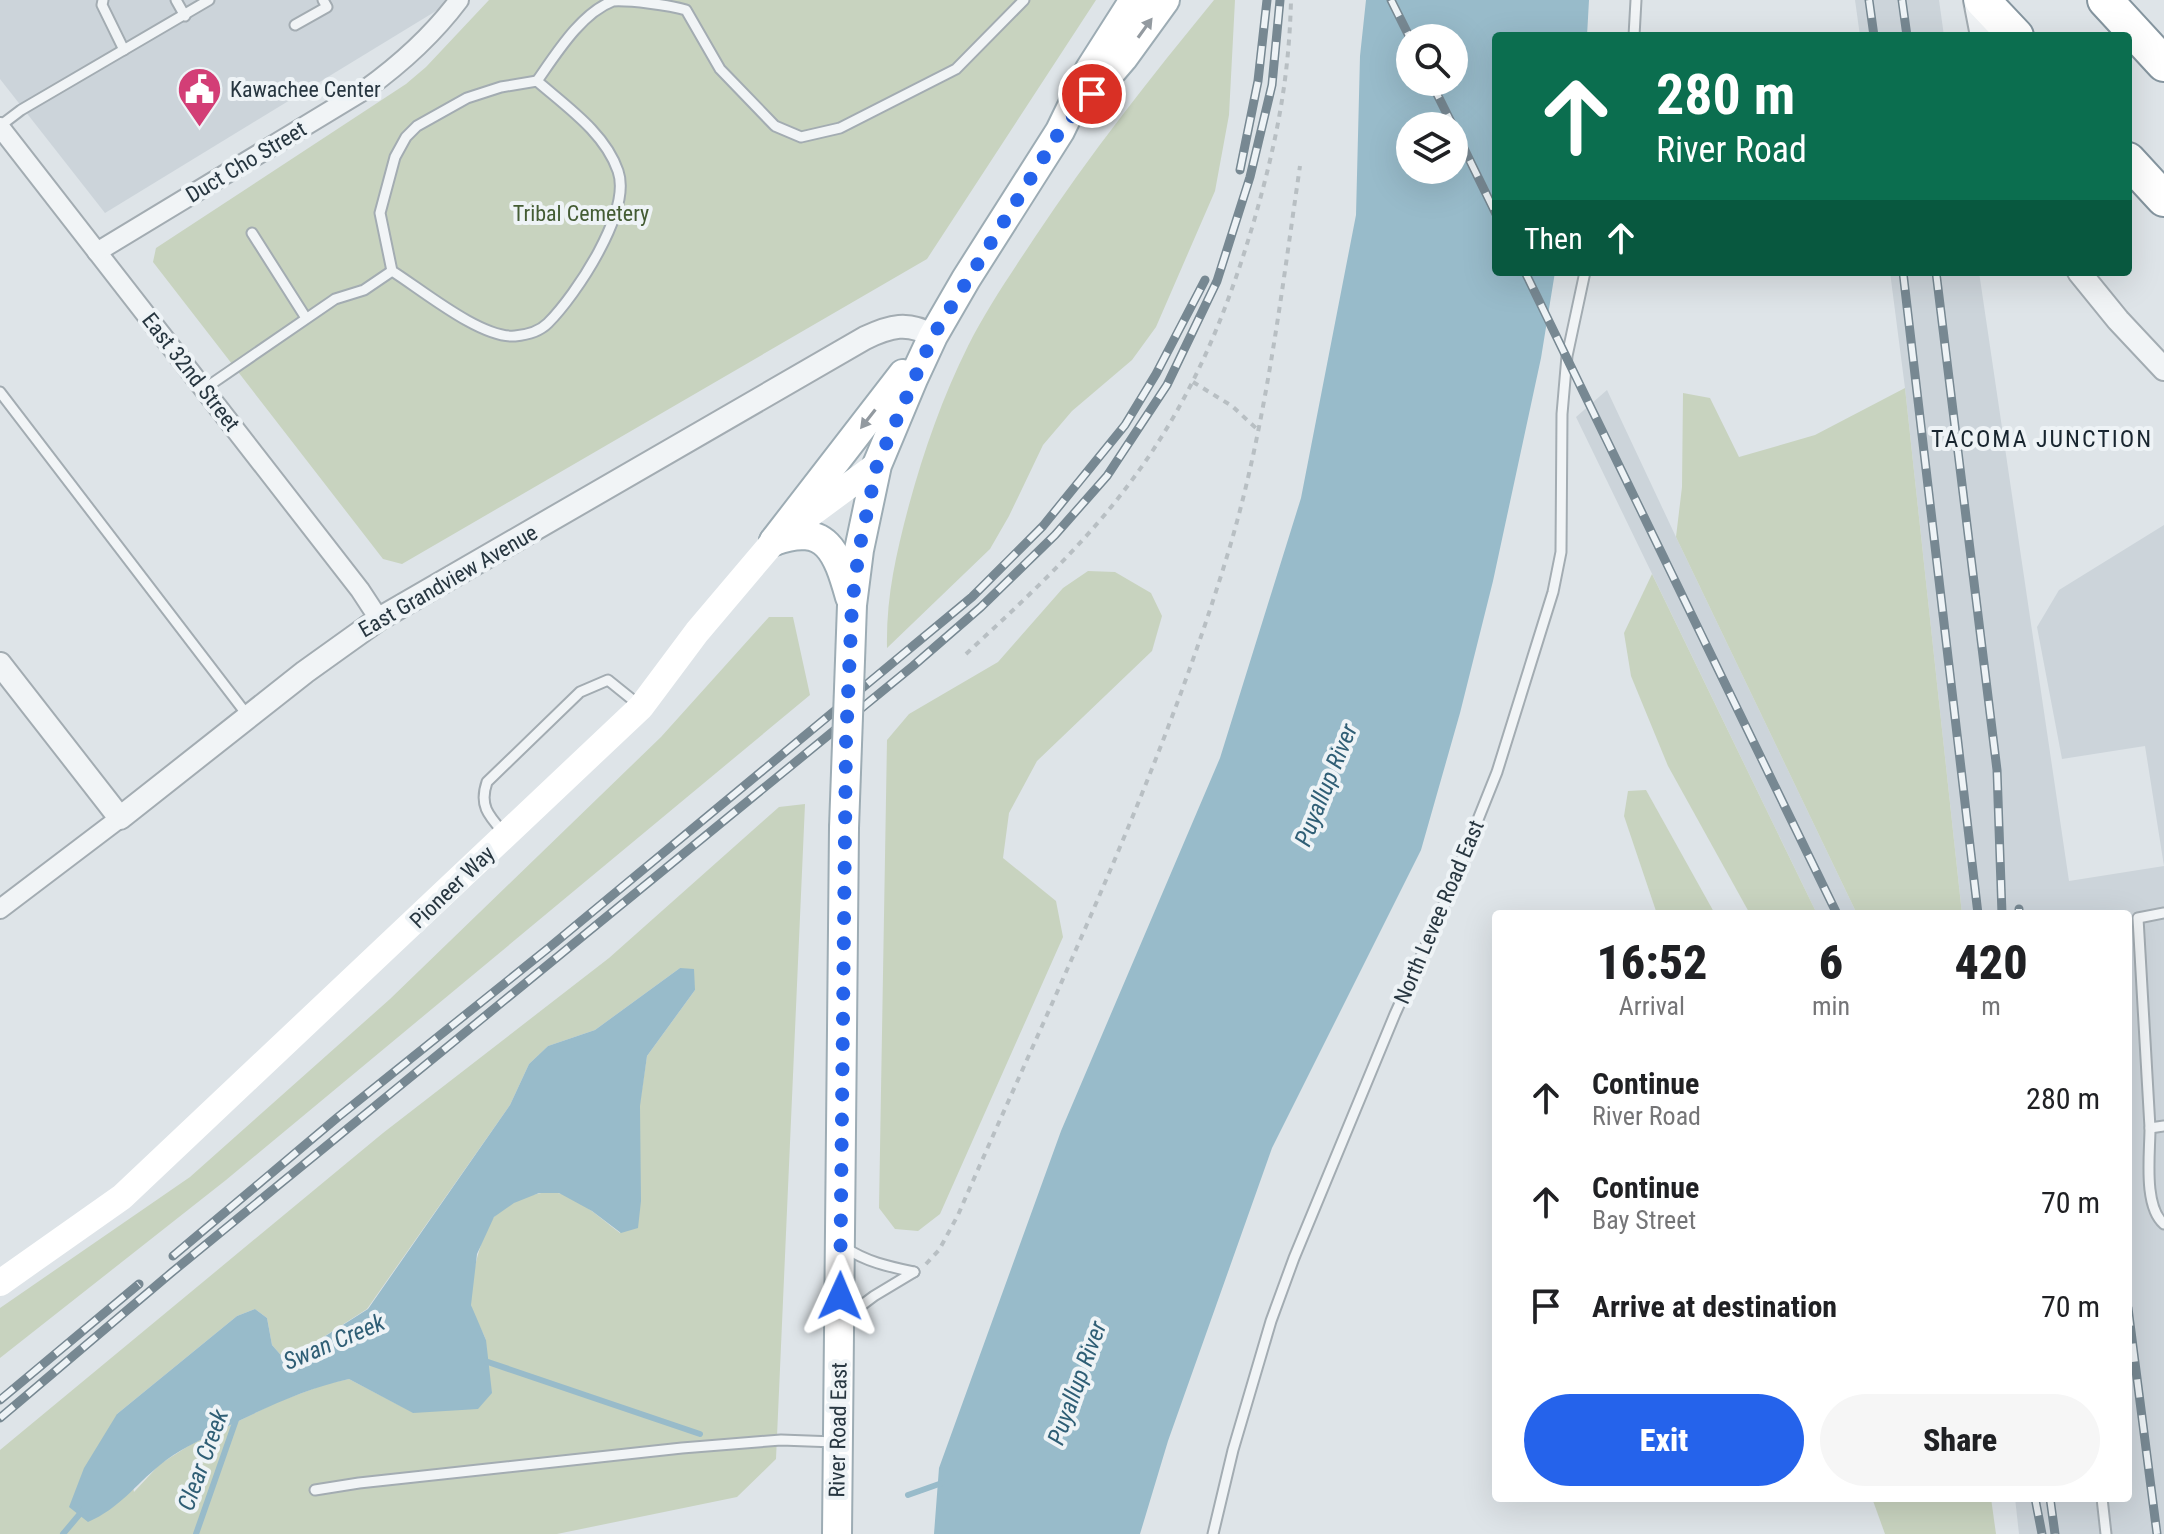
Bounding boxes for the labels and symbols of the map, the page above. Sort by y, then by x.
one-way arrow [1137,17,1153,38]
pin [1058,60,1126,128]
public building icon: Kawachee Center [175,65,223,128]
place label: Kawachee Center [230,77,381,102]
street label: Duct Cho Street [181,116,311,208]
park label: Tribal Cemetery [513,201,649,226]
street label: East 32nd Street [137,308,245,436]
one-way arrow [861,409,877,429]
district label: TACOMA JUNCTION [1931,425,2153,453]
street label: East Grandview Avenue [354,520,542,642]
water label: Puyallup River [1289,719,1364,850]
street label: North Levee Road East [1389,816,1489,1008]
street label: Pioneer Way [405,841,499,933]
position arrow [798,1254,882,1338]
water label: Swan Creek [279,1308,389,1376]
water label: Puyallup River [1042,1317,1113,1449]
street label: River Road East [824,1362,852,1498]
water label: Clear Creek [172,1405,234,1514]

